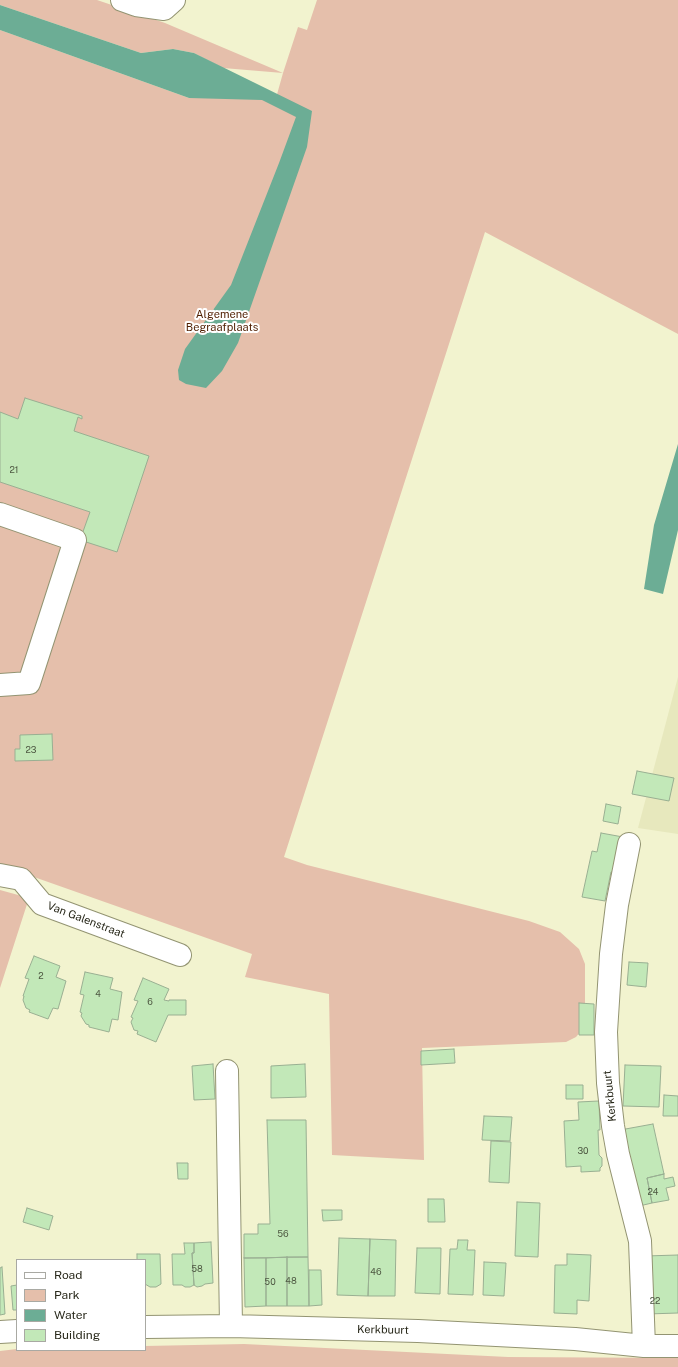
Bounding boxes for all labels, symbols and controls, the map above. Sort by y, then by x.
park label: Algemene Begraafplaats [186,308,258,334]
house number: 21 [9,465,19,475]
house number: 23 [25,745,37,755]
street label: Van Galenstraat [45,899,127,941]
house number: 2 [38,971,44,981]
house number: 4 [95,989,101,999]
house number: 6 [147,997,153,1007]
street label: Kerkbuurt [601,1070,619,1122]
house number: 30 [577,1146,589,1156]
house number: 24 [647,1187,659,1197]
house number: 56 [277,1229,289,1239]
legend [16,1259,146,1351]
house number: 58 [191,1264,203,1274]
house number: 46 [370,1267,382,1277]
text: Road [54,1268,82,1282]
house number: 48 [285,1276,297,1286]
house number: 50 [264,1277,276,1287]
text: Park [54,1288,80,1302]
house number: 22 [650,1296,660,1306]
text: Water [54,1308,87,1322]
street label: Kerkbuurt [357,1323,409,1337]
text: Building [54,1328,100,1342]

